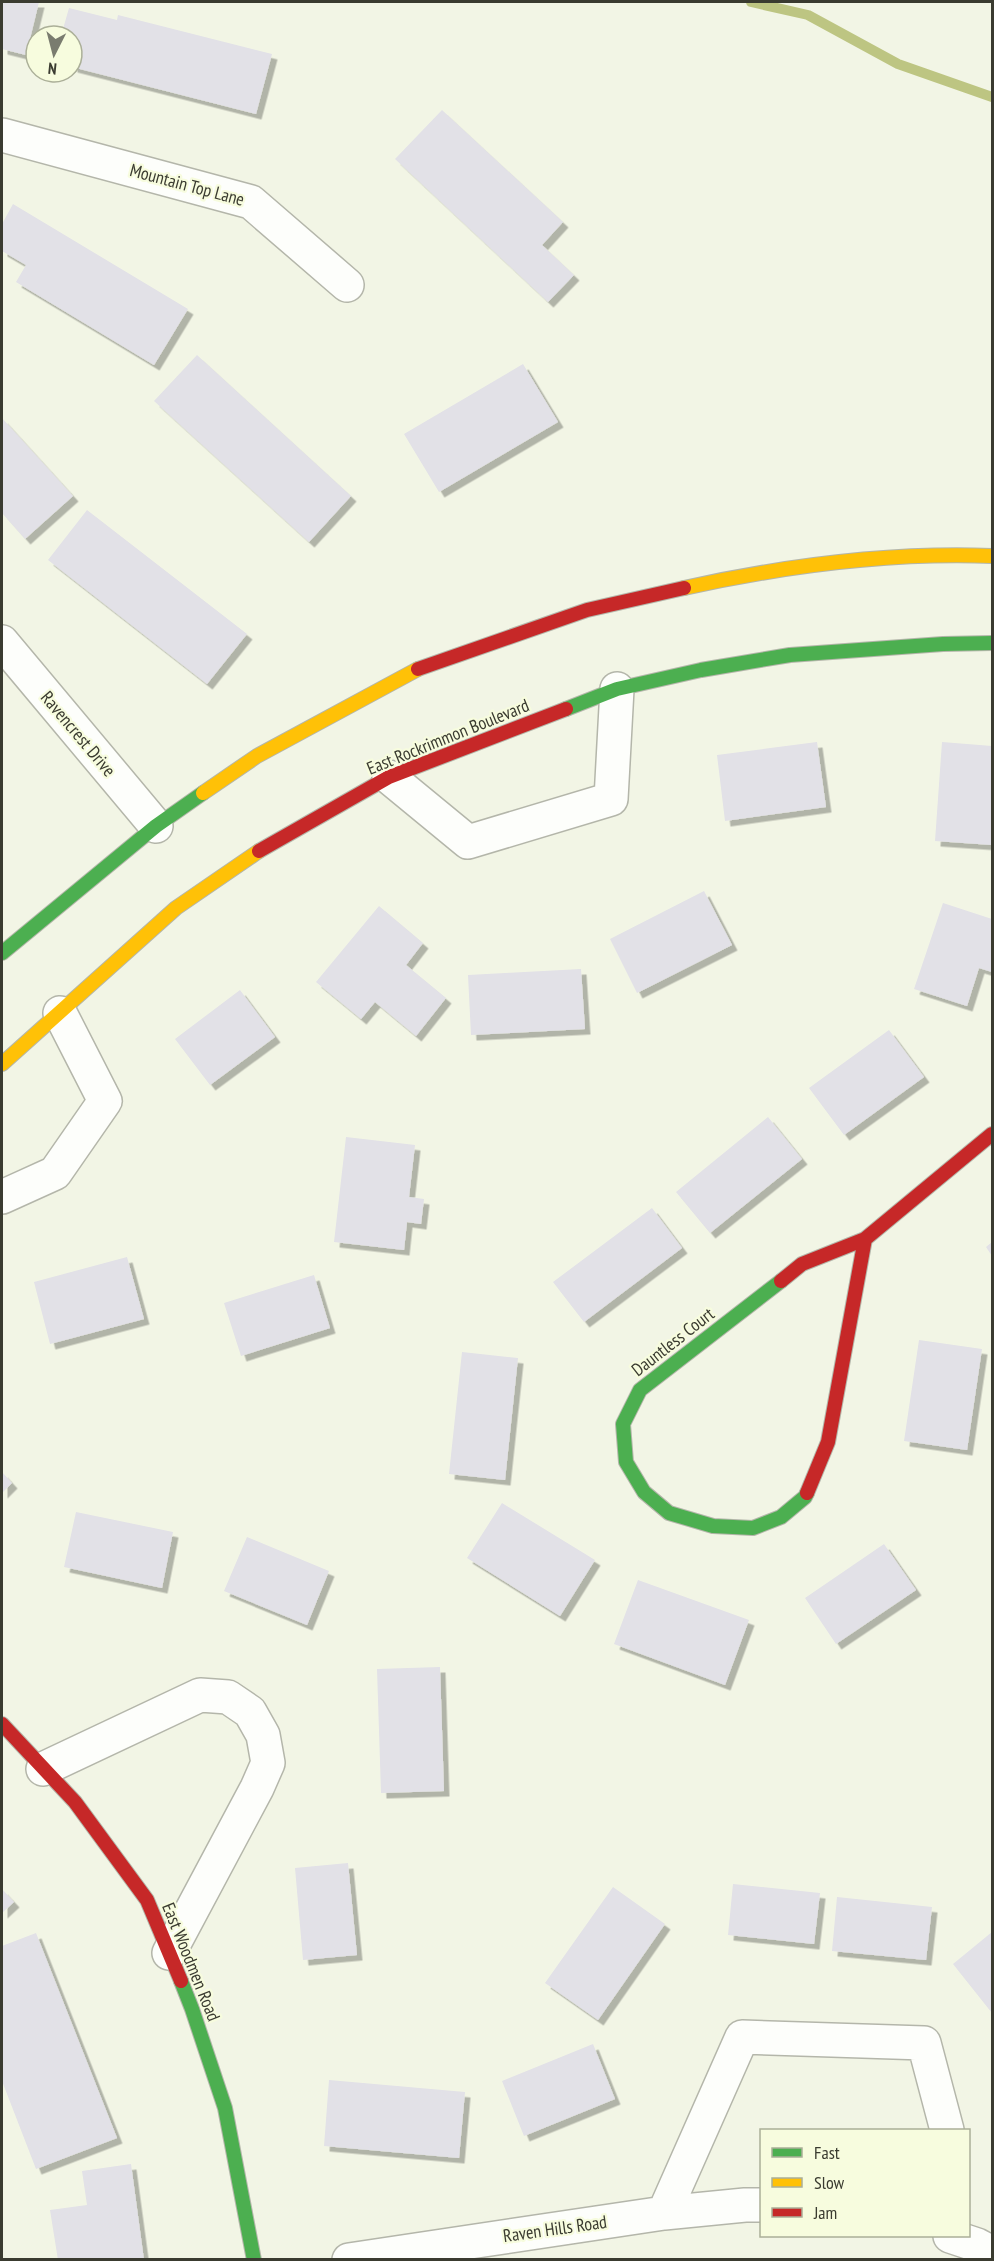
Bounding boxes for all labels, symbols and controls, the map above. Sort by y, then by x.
north arrow [24,24,84,84]
text: N [47,59,58,79]
street label: Mountain Top Lane [127,158,247,211]
street label: Ravencrest Drive [36,686,121,781]
street label: East Rockrimmon Boulevard [363,693,532,780]
street label: Dauntless Court [627,1302,719,1381]
street label: East Woodmen Road [157,1899,226,2024]
legend [760,2129,970,2237]
text: Fast [814,2141,840,2164]
text: Slow [814,2171,845,2194]
text: Jam [813,2201,837,2224]
street label: Raven Hills Road [502,2210,608,2247]

